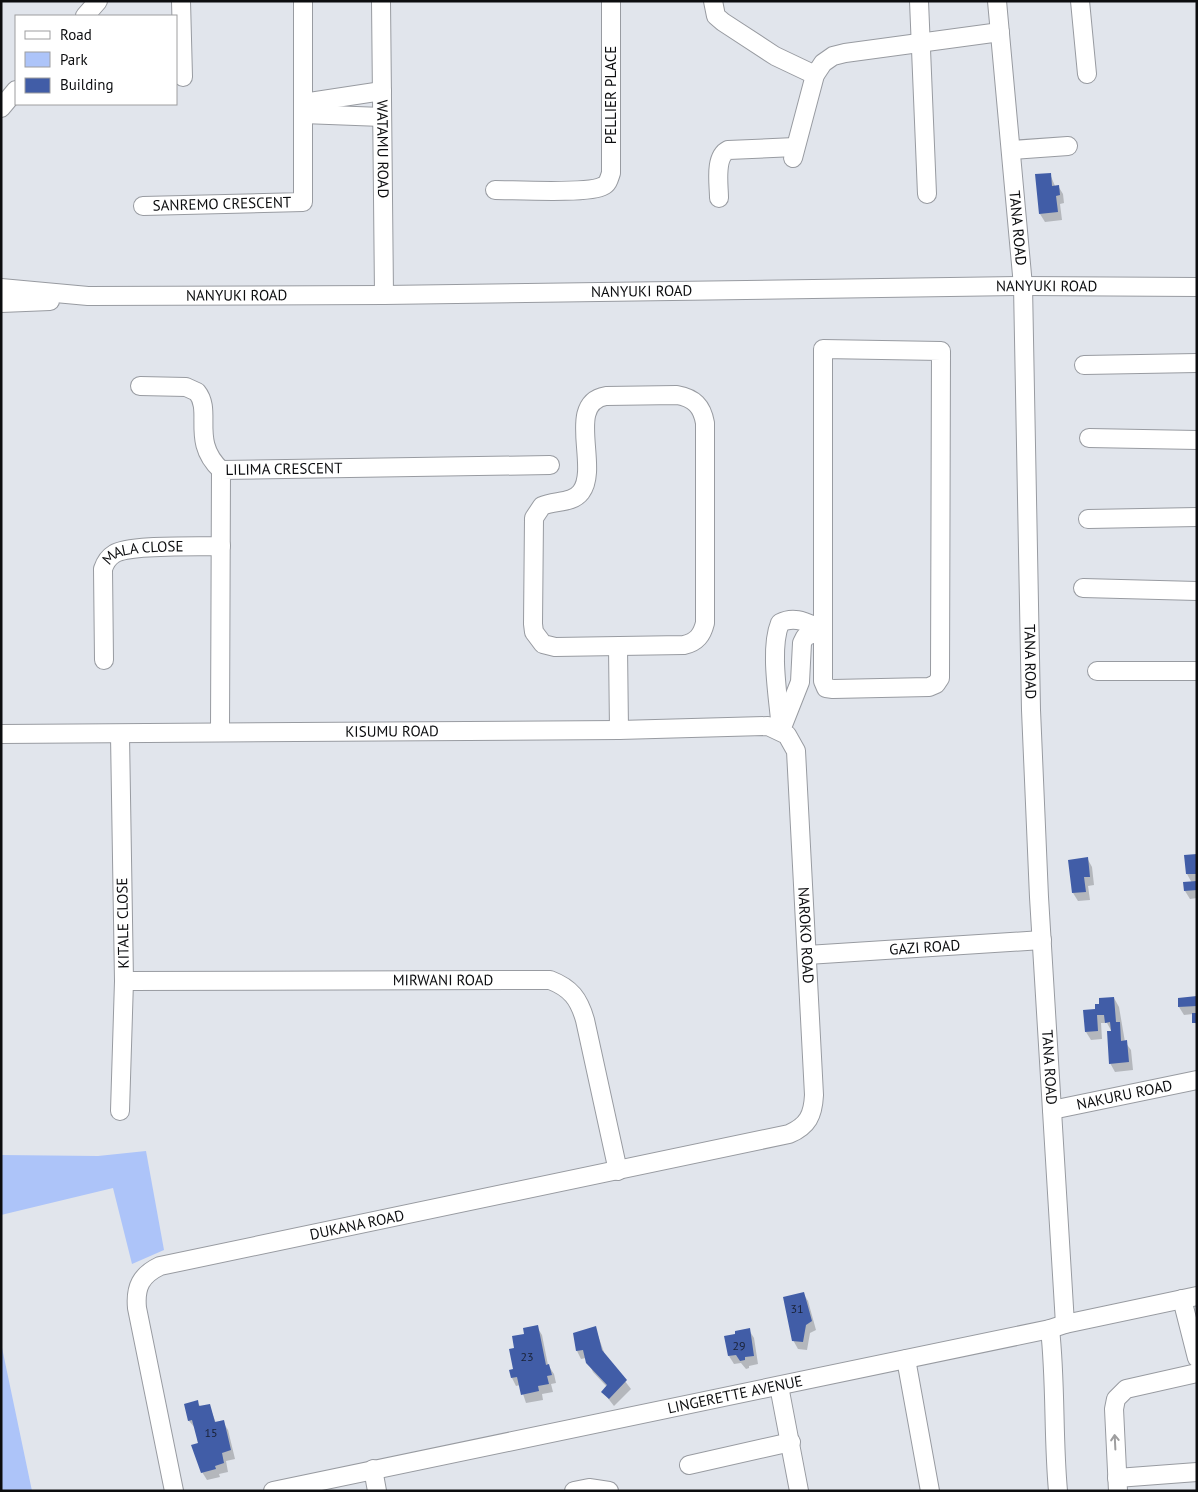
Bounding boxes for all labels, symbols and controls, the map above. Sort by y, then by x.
legend [15,15,178,105]
text: Road [60,25,92,44]
street label: PELLIER PLACE [601,46,620,144]
text: Park [60,50,88,69]
text: Building [60,75,114,94]
street label: WATAMU ROAD [373,100,393,198]
street label: TANA ROAD [1005,190,1031,266]
street label: SANREMO CRESCENT [152,192,292,215]
street label: NANYUKI ROAD [996,276,1097,295]
street label: NANYUKI ROAD [591,281,692,301]
street label: NANYUKI ROAD [186,285,287,305]
street label: LILIMA CRESCENT [225,458,343,479]
street label: MALA CLOSE [98,536,183,568]
street label: TANA ROAD [1020,624,1041,699]
street label: KISUMU ROAD [345,721,439,741]
street label: KITALE CLOSE [112,877,133,969]
street label: NAROKO ROAD [794,886,818,984]
street label: GAZI ROAD [889,935,961,959]
street label: MIRWANI ROAD [393,970,493,989]
street label: TANA ROAD [1038,1029,1062,1105]
street label: NAKURU ROAD [1075,1075,1174,1114]
street label: DUKANA ROAD [308,1205,406,1244]
house number: 31 [790,1301,804,1316]
house number: 29 [732,1338,746,1353]
house number: 23 [520,1349,534,1364]
street label: LINGERETTE AVENUE [666,1371,804,1418]
house number: 15 [204,1425,218,1440]
one-way arrow [1111,1434,1120,1450]

